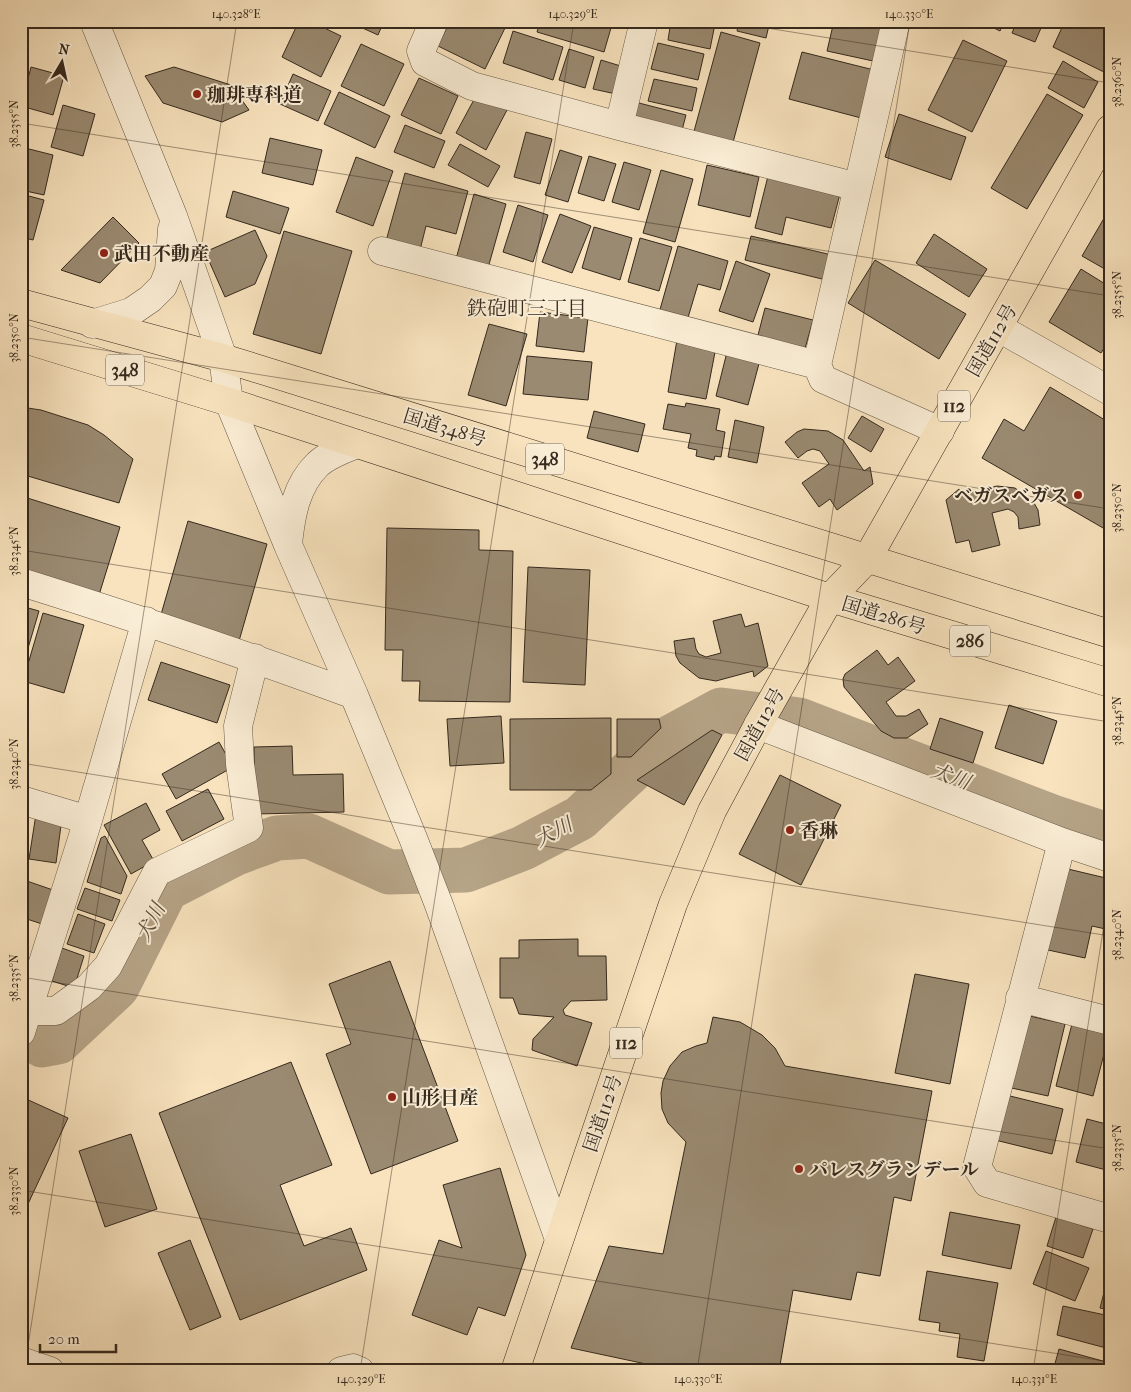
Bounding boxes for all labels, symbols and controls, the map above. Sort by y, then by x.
text: 140.328°E [211,7,261,21]
text: 140.329°E [548,7,598,21]
text: 140.330°E [885,7,933,21]
north arrow [38,38,88,88]
text: N [57,40,71,59]
text: 38.2360°N [1110,57,1124,107]
place label: 珈琲専科道 [207,84,302,106]
marker: 珈琲専科道 [191,88,203,100]
text: 38.2355°N [7,100,21,148]
place label: 武田不動産 [114,243,209,265]
marker: 武田不動産 [98,247,110,259]
text: 38.2355°N [1110,271,1124,319]
district label: 鉄砲町三丁目 [467,297,587,320]
street label: 国道112号 [962,300,1021,381]
text: 38.2350°N [7,313,21,363]
road number: 348 [106,354,144,386]
road number: 112 [938,391,970,422]
street label: 国道348号 [401,405,489,451]
road number: 348 [526,444,564,474]
text: 38.2350°N [1110,483,1124,533]
place label: ベガスベガス [954,485,1068,507]
marker: ベガスベガス [1072,489,1084,501]
text: 38.2345°N [7,526,21,576]
street label: 国道286号 [839,593,928,639]
road number: 286 [950,626,990,656]
street label: 国道112号 [731,684,789,765]
text: 38.2345°N [1110,696,1124,746]
text: 38.2340°N [7,738,21,790]
water label: 犬川 [928,759,975,795]
water label: 犬川 [530,812,578,852]
place label: 香琳 [800,820,838,842]
marker: 香琳 [784,824,796,836]
water label: 犬川 [131,897,171,945]
text: 38.2340°N [1110,909,1124,961]
text: 38.2335°N [7,954,21,1002]
road number: 112 [610,1028,642,1058]
street label: 国道112号 [579,1072,626,1155]
place label: 山形日産 [402,1087,478,1109]
marker: 山形日産 [386,1091,398,1103]
text: 38.2335°N [1110,1124,1124,1172]
place label: パレスグランデール [809,1159,979,1181]
marker: パレスグランデール [793,1163,805,1175]
text: 38.2330°N [7,1166,21,1216]
scale bar [40,1322,116,1354]
text: 20 m [48,1330,80,1348]
text: 140.329°E [336,1372,386,1386]
text: 140.330°E [674,1372,722,1386]
text: 140.331°E [1011,1372,1057,1386]

